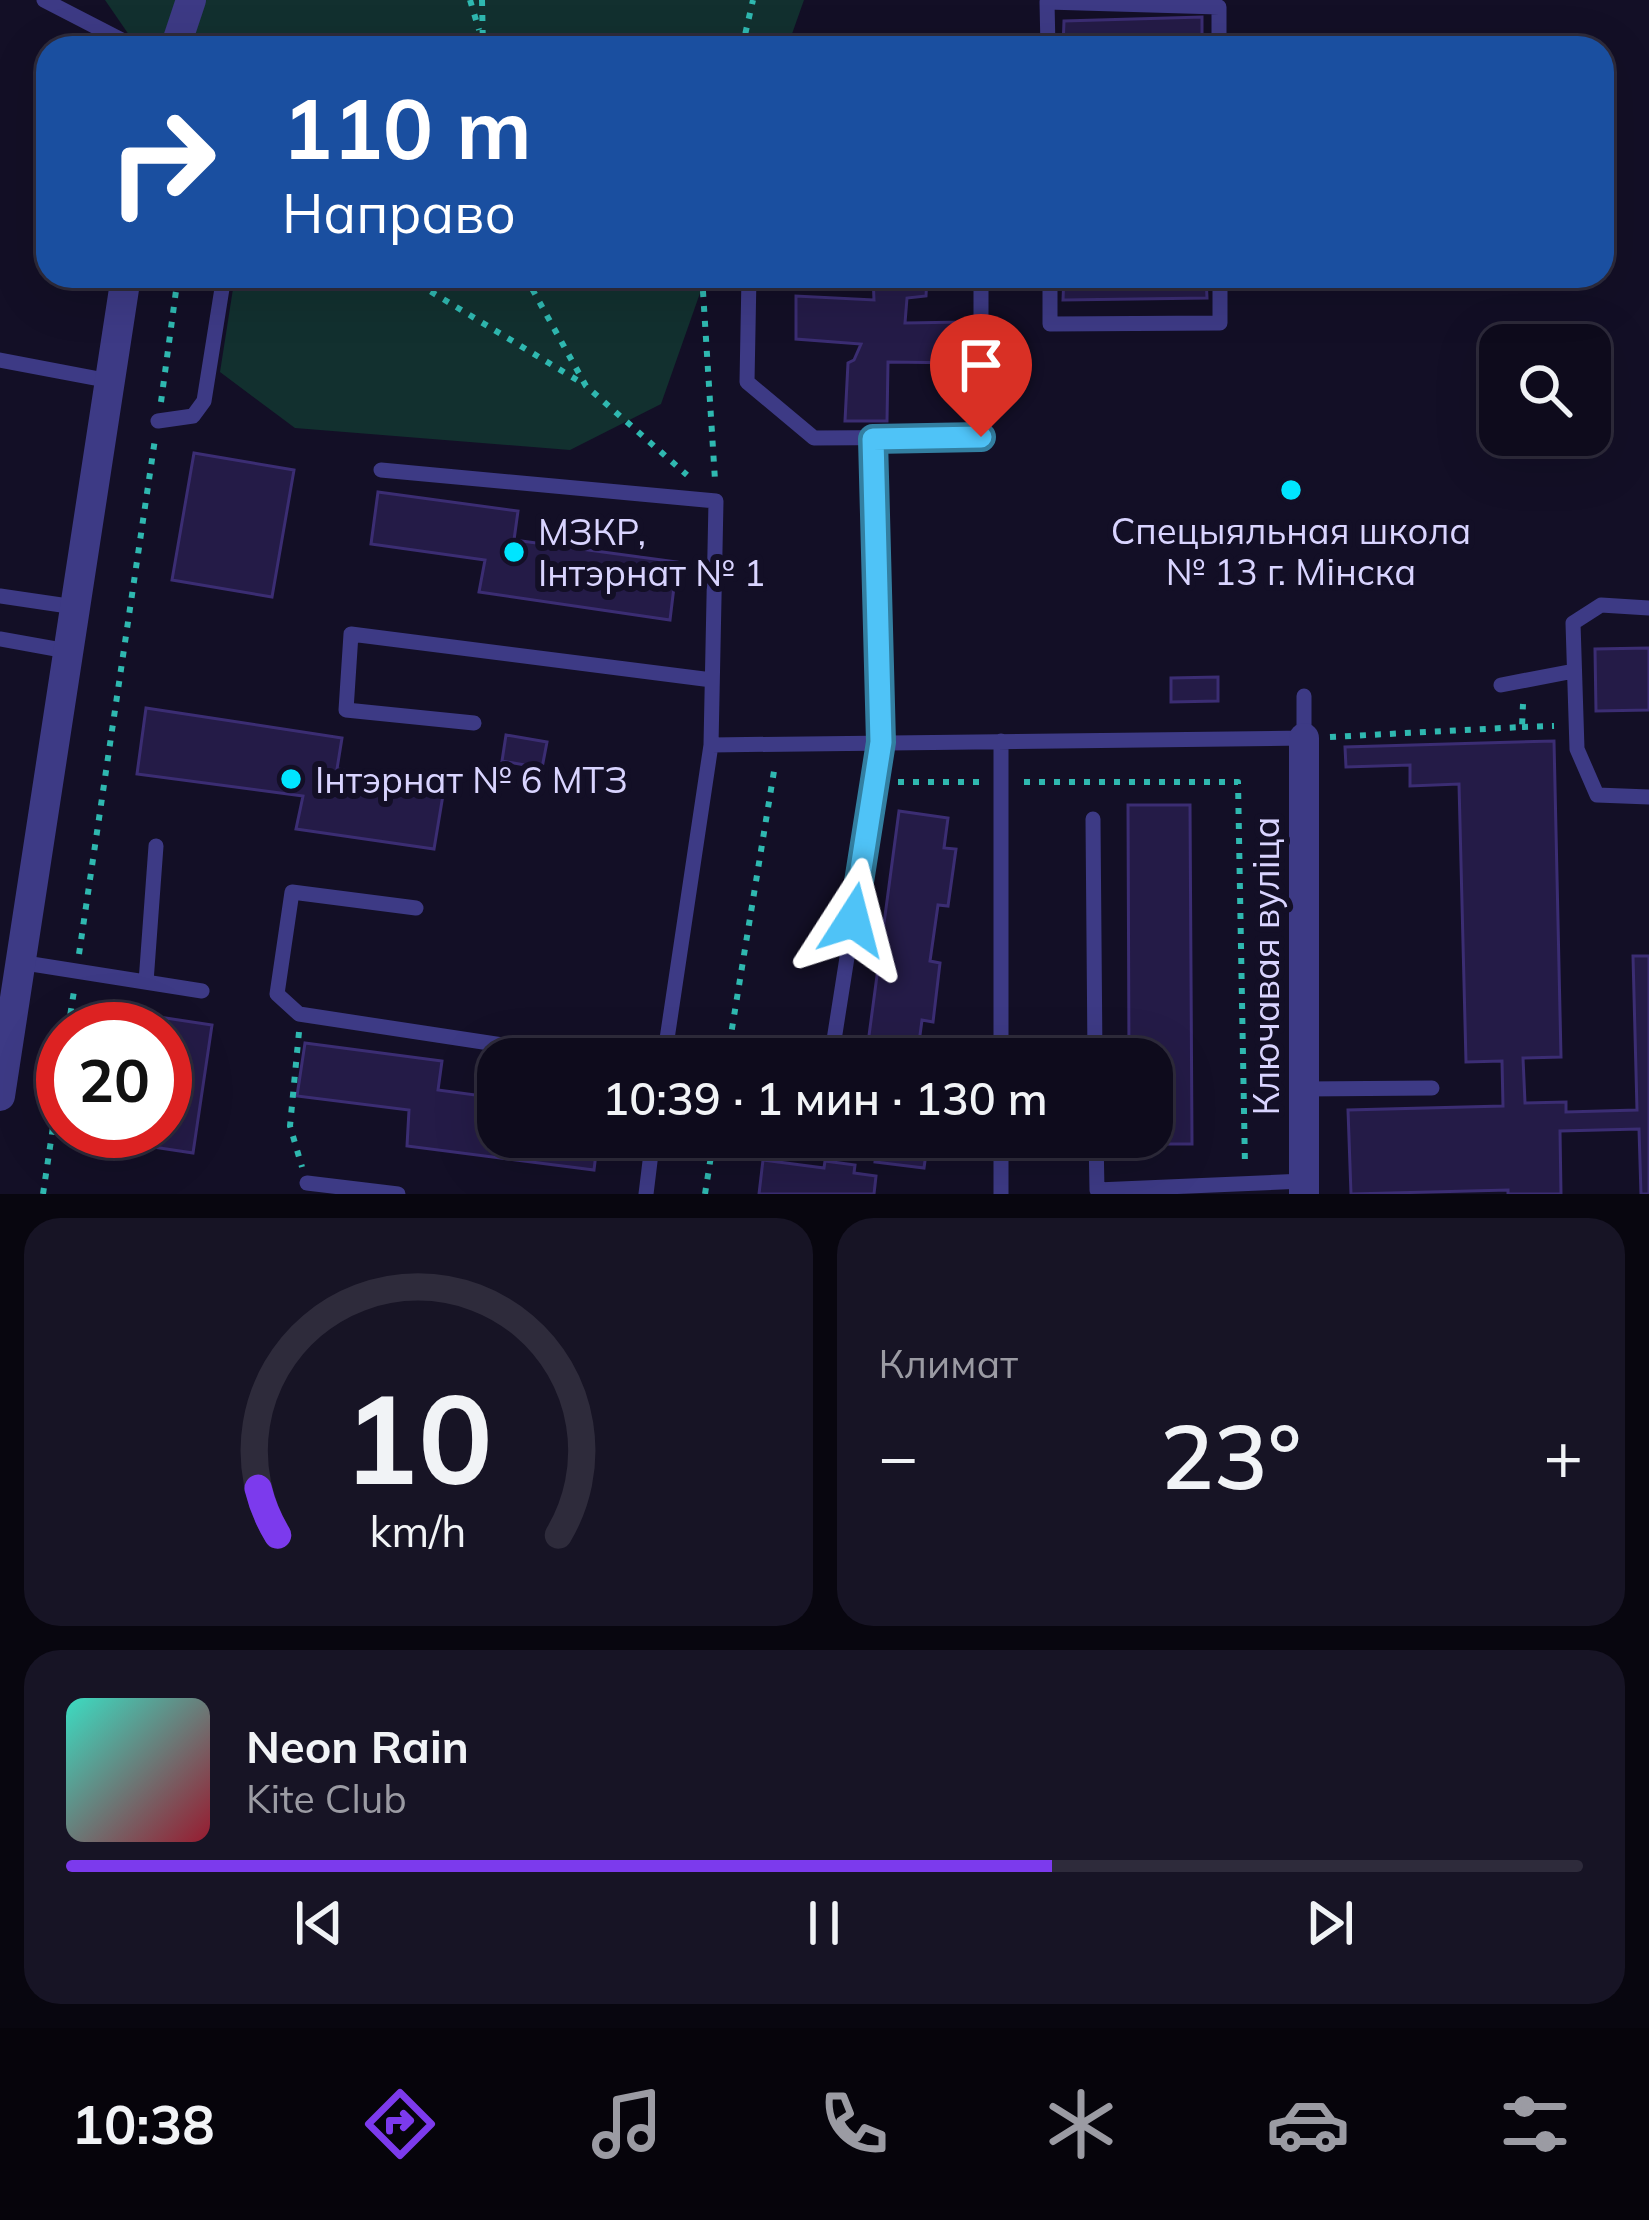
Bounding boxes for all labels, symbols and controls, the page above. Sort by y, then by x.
text: 110 m [282,75,532,180]
icon: right [84,84,240,240]
text: Направо [282,179,516,247]
pin [930,314,1032,437]
map controls [1479,324,1611,456]
button: search [1479,324,1611,456]
icon: arrive [948,332,1014,398]
marker: Спецыяльная школа № 13 г. Мінска [1278,477,1304,503]
place label: Спецыяльная школа № 13 г. Мінска [1111,508,1471,594]
place label: МЗКР, Інтэрнат № 1 [538,509,765,595]
marker: МЗКР, Інтэрнат № 1 [501,539,527,565]
place label: Інтэрнат № 6 МТЗ [315,757,628,802]
marker: Інтэрнат № 6 МТЗ [278,766,304,792]
street label: Ключавая вуліца [1243,816,1288,1116]
position arrow [790,857,916,983]
speed limit sign: 20 [36,1002,192,1158]
text: 10:39 · 1 мин · 130 m [602,1070,1048,1126]
text: Климат [879,1339,1018,1388]
text: 10 [343,1359,493,1515]
text: 23° [1160,1399,1302,1512]
text: − [879,1414,918,1497]
text: + [1543,1414,1583,1497]
text: km/h [370,1504,467,1558]
text: Neon Rain [246,1718,469,1774]
text: Kite Club [246,1774,407,1823]
icon: previous [286,1890,352,1956]
icon: pause [791,1890,857,1956]
icon: next [1297,1890,1363,1956]
icon: directions [358,2082,442,2166]
icon: music [585,2082,669,2166]
icon: phone [812,2082,896,2166]
icon: climate [1039,2082,1123,2166]
icon: car [1266,2082,1350,2166]
icon: filters [1493,2082,1577,2166]
text: 10:38 [72,2090,215,2158]

